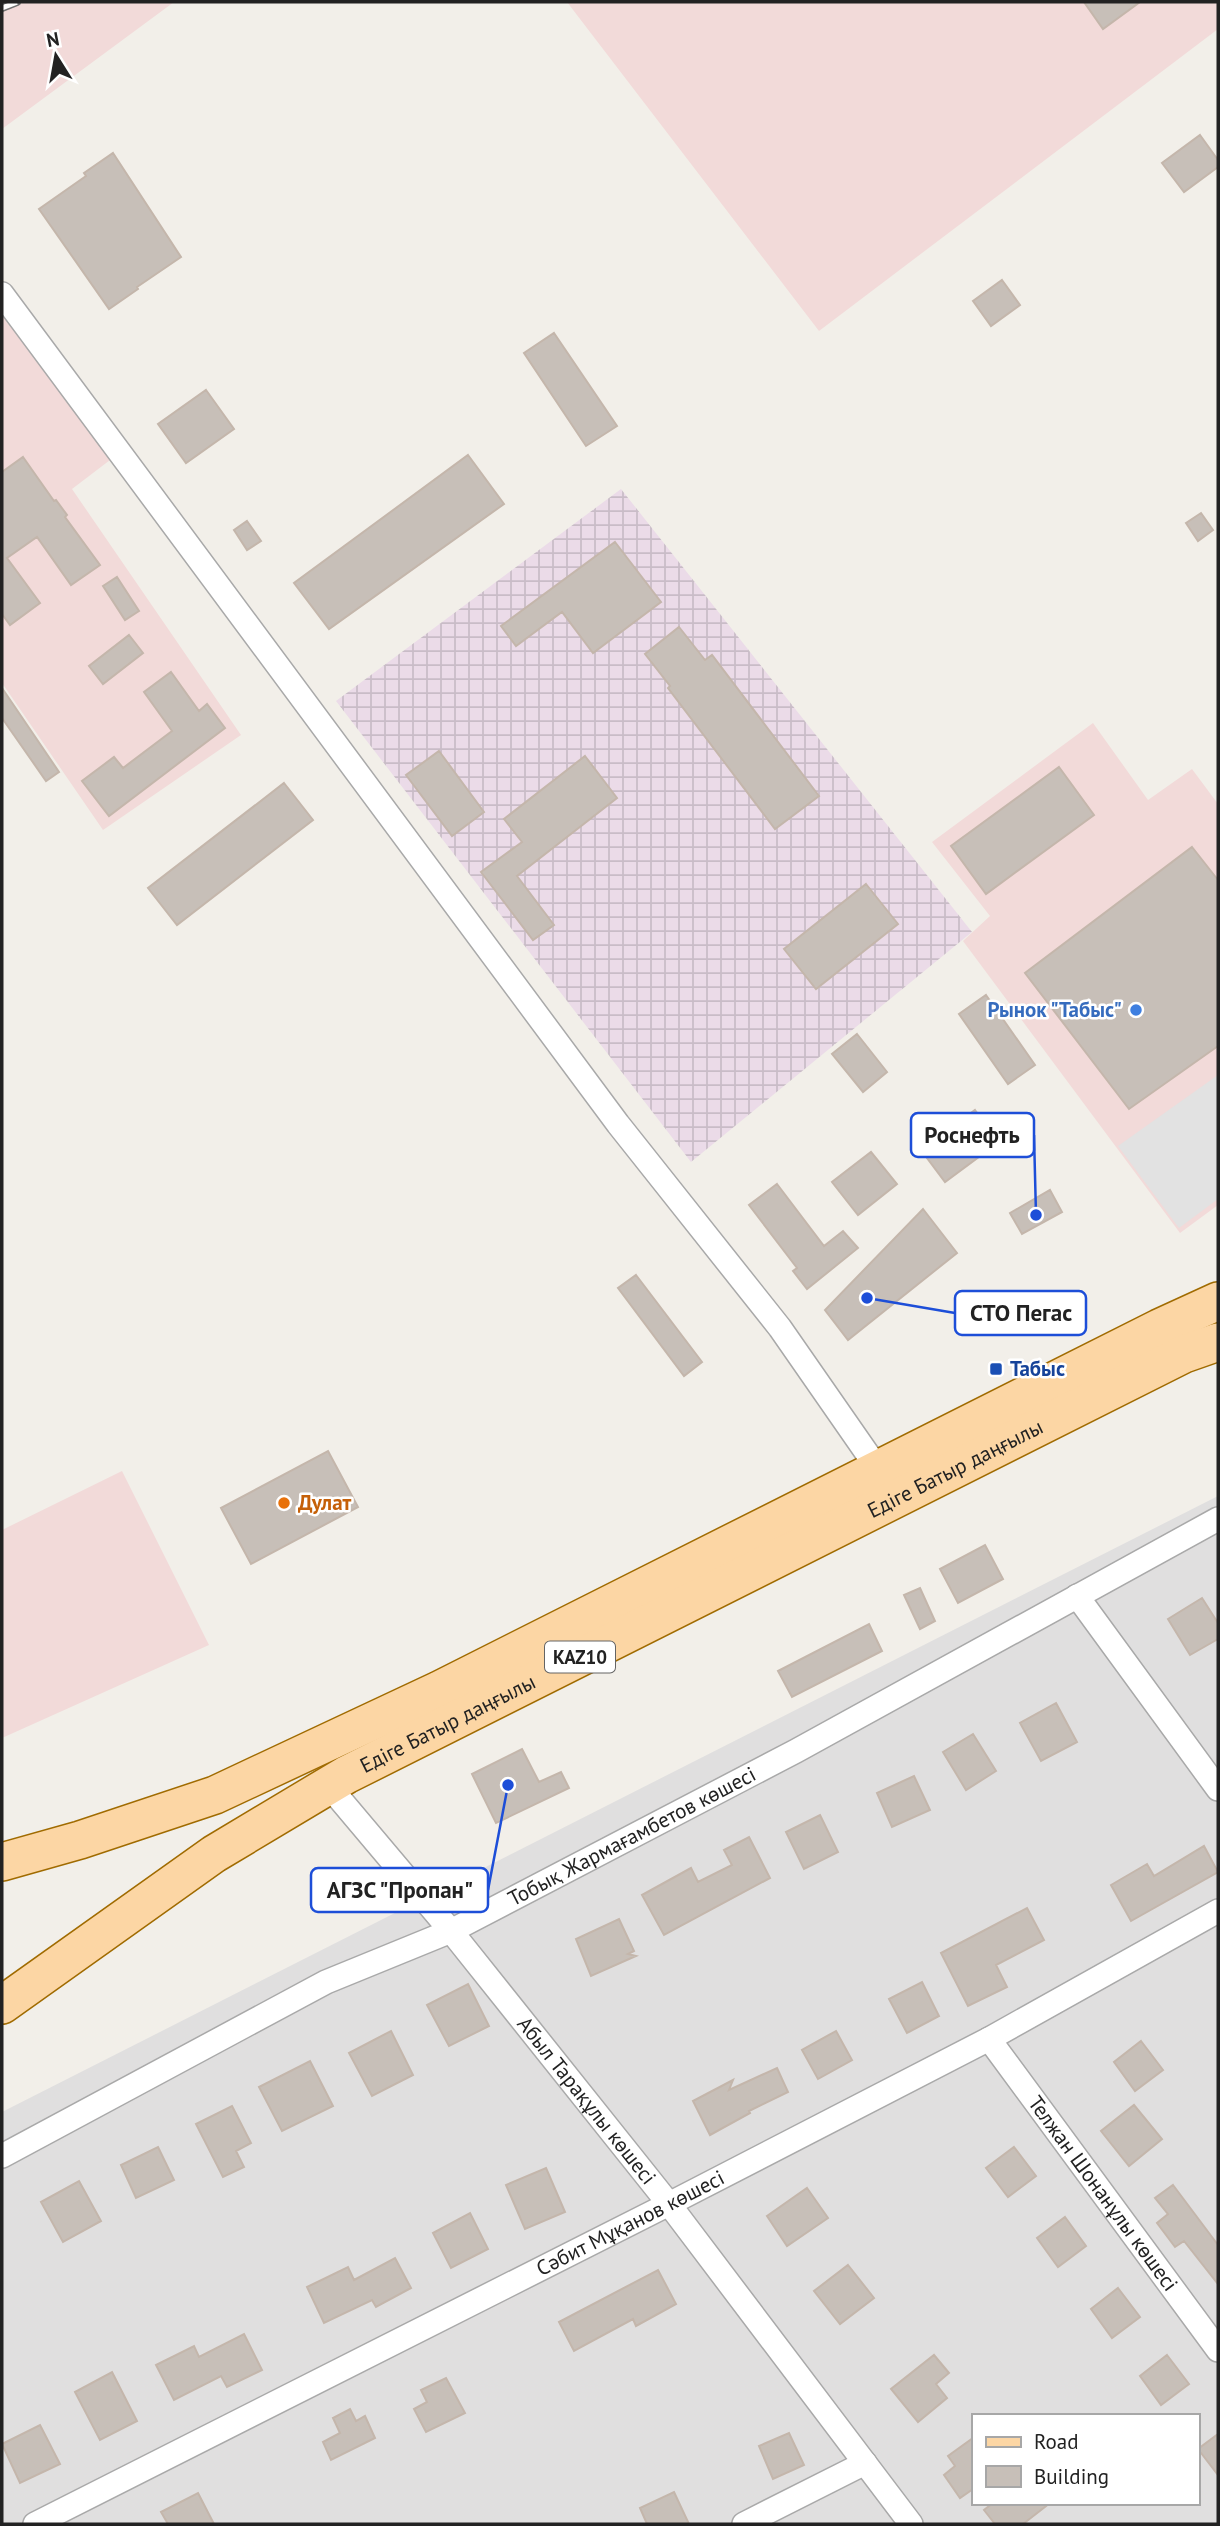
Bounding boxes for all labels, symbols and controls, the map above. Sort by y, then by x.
north arrow [21,21,91,91]
text: N [44,26,61,52]
place label: Рынок "Табыс" [988,996,1122,1023]
marker: Рынок "Табыс" [1128,1002,1144,1018]
callout: Роснефть [911,1113,1034,1157]
text: Роснефть [924,1120,1020,1149]
callout: СТО Пегас [955,1291,1086,1335]
text: СТО Пегас [970,1298,1072,1327]
place label: Табыс [1010,1355,1065,1382]
marker: Табыс [988,1361,1004,1377]
street label: Едіге Батыр даңғылы [863,1413,1047,1524]
place label: Дулат [298,1489,352,1516]
marker: Дулат [276,1495,292,1511]
road number: KAZ10 [545,1642,615,1672]
street label: Едіге Батыр даңғылы [355,1668,540,1779]
street label: Тобық Жармағамбетов көшесі [503,1760,760,1912]
callout: АГЗС "Пропан" [311,1868,488,1912]
text: АГЗС "Пропан" [327,1875,473,1904]
street label: Абыл Тарақұлы көшесі [512,2011,662,2190]
street label: Телжан Шонанұлы көшесі [1022,2090,1184,2296]
street label: Сәбит Мұқанов көшесі [532,2164,729,2282]
legend [972,2414,1199,2505]
text: Road [1034,2428,1078,2455]
text: Building [1034,2463,1109,2490]

